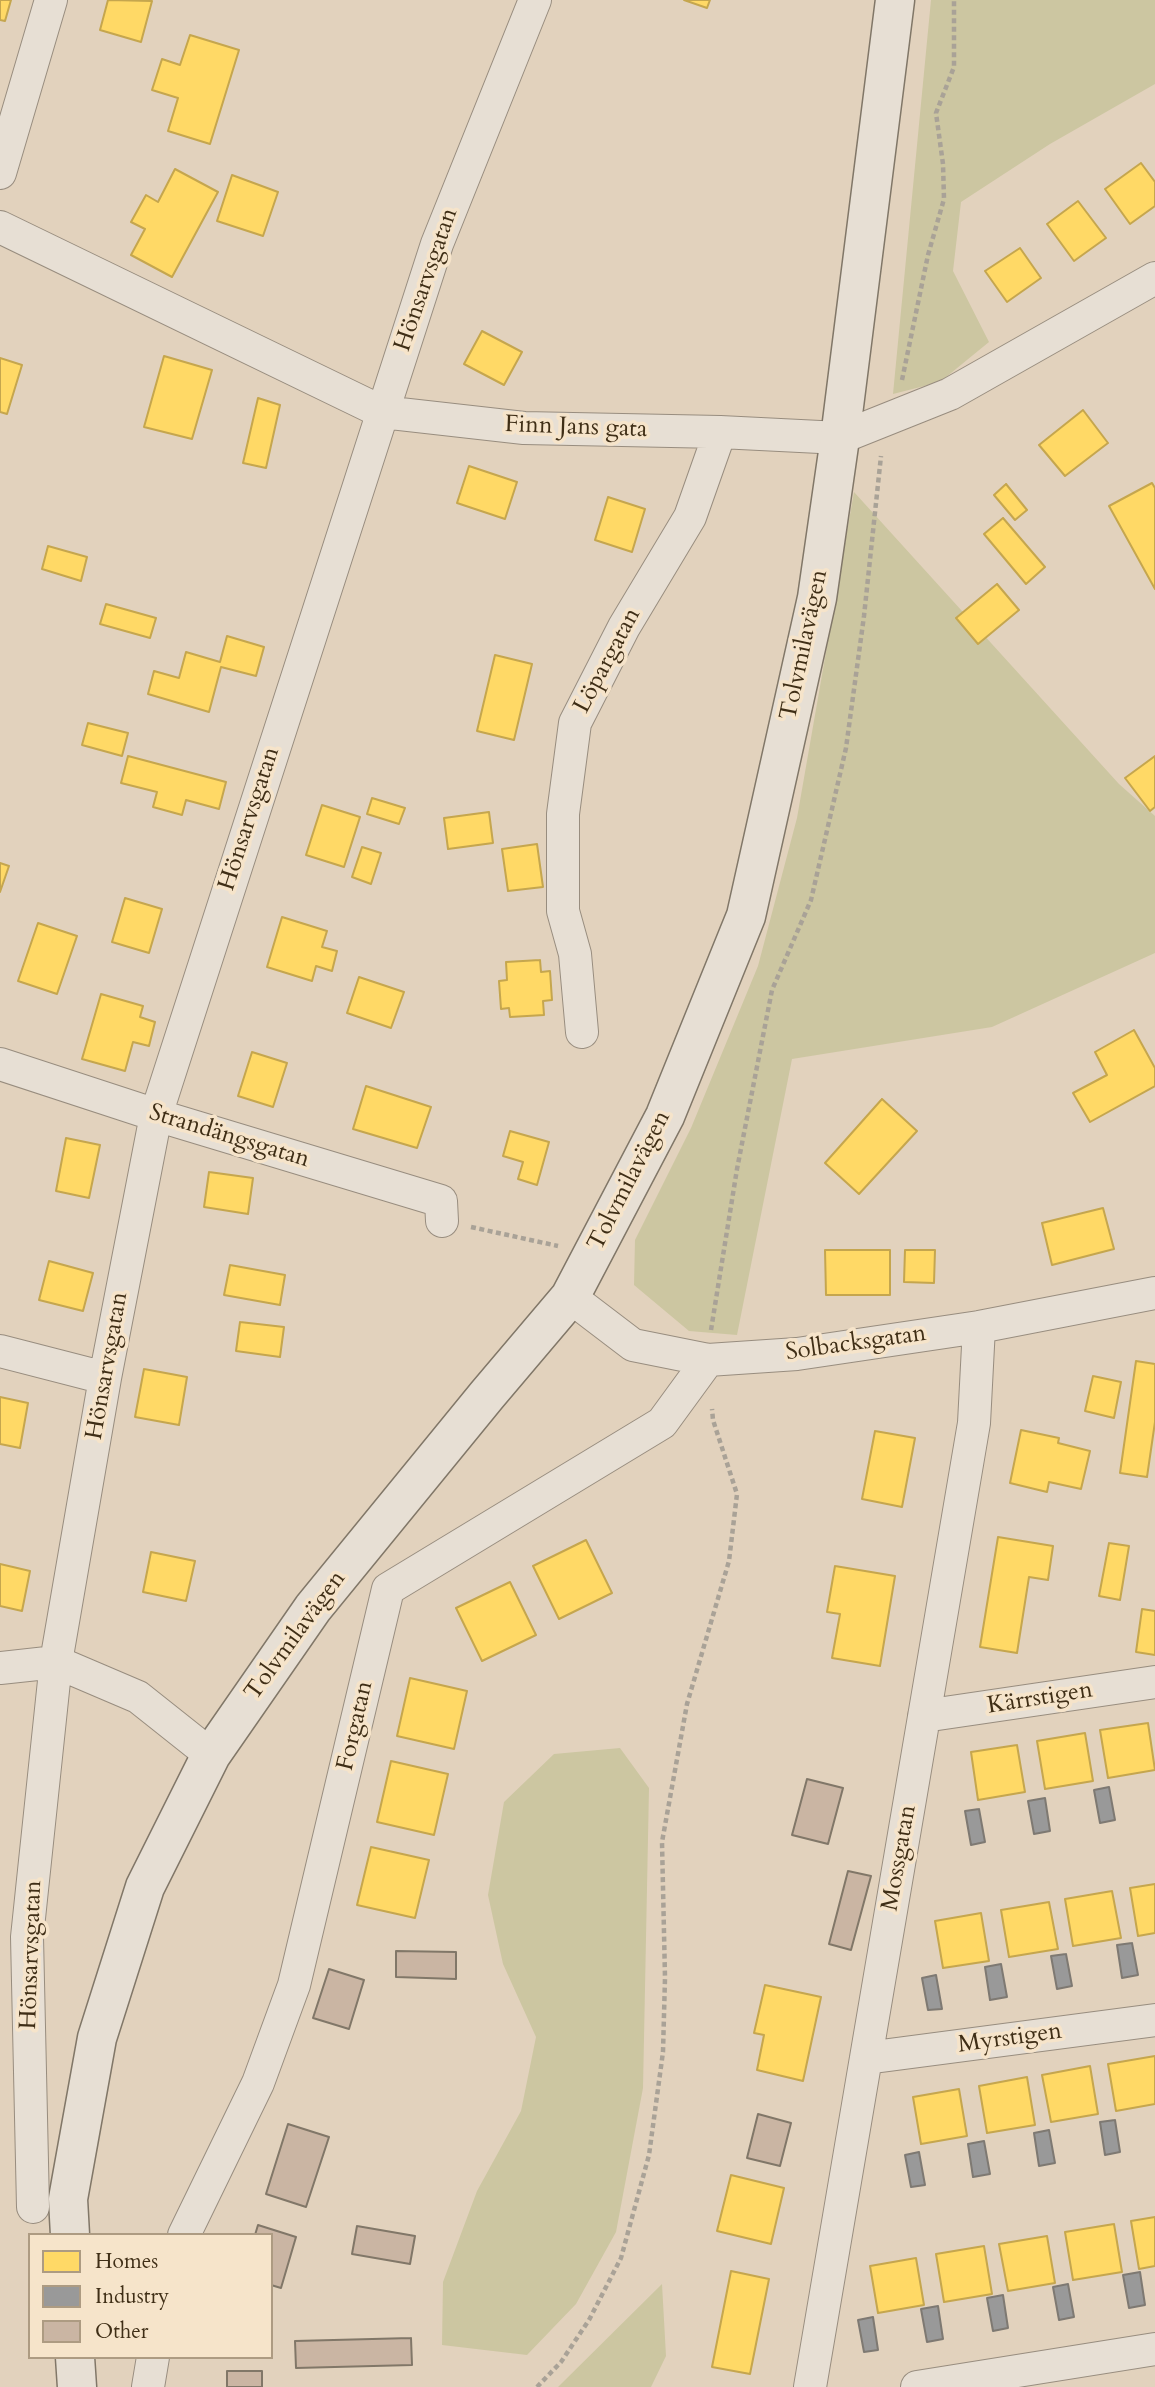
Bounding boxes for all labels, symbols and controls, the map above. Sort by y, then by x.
street label: Hönsarvsgatan [389,205,465,355]
street label: Finn Jans gata [504,411,648,445]
street label: Tolvmilavägen [775,567,835,723]
street label: Löpargatan [568,604,648,718]
street label: Hönsarvsgatan [213,743,287,895]
street label: Strandängsgatan [145,1099,313,1175]
street label: Tolvmilavägen [582,1106,678,1256]
street label: Hönsarvsgatan [81,1290,135,1442]
street label: Solbacksgatan [784,1320,928,1368]
street label: Tolvmilavägen [239,1566,353,1706]
street label: Kärrstigen [985,1676,1095,1722]
street label: Forgatan [332,1679,380,1773]
street label: Mossgatan [877,1803,923,1913]
street label: Hönsarvsgatan [15,1880,49,2030]
street label: Myrstigen [956,2017,1064,2061]
legend [28,2233,273,2359]
text: Homes [95,2247,158,2276]
text: Industry [95,2282,169,2311]
text: Other [95,2317,149,2346]

